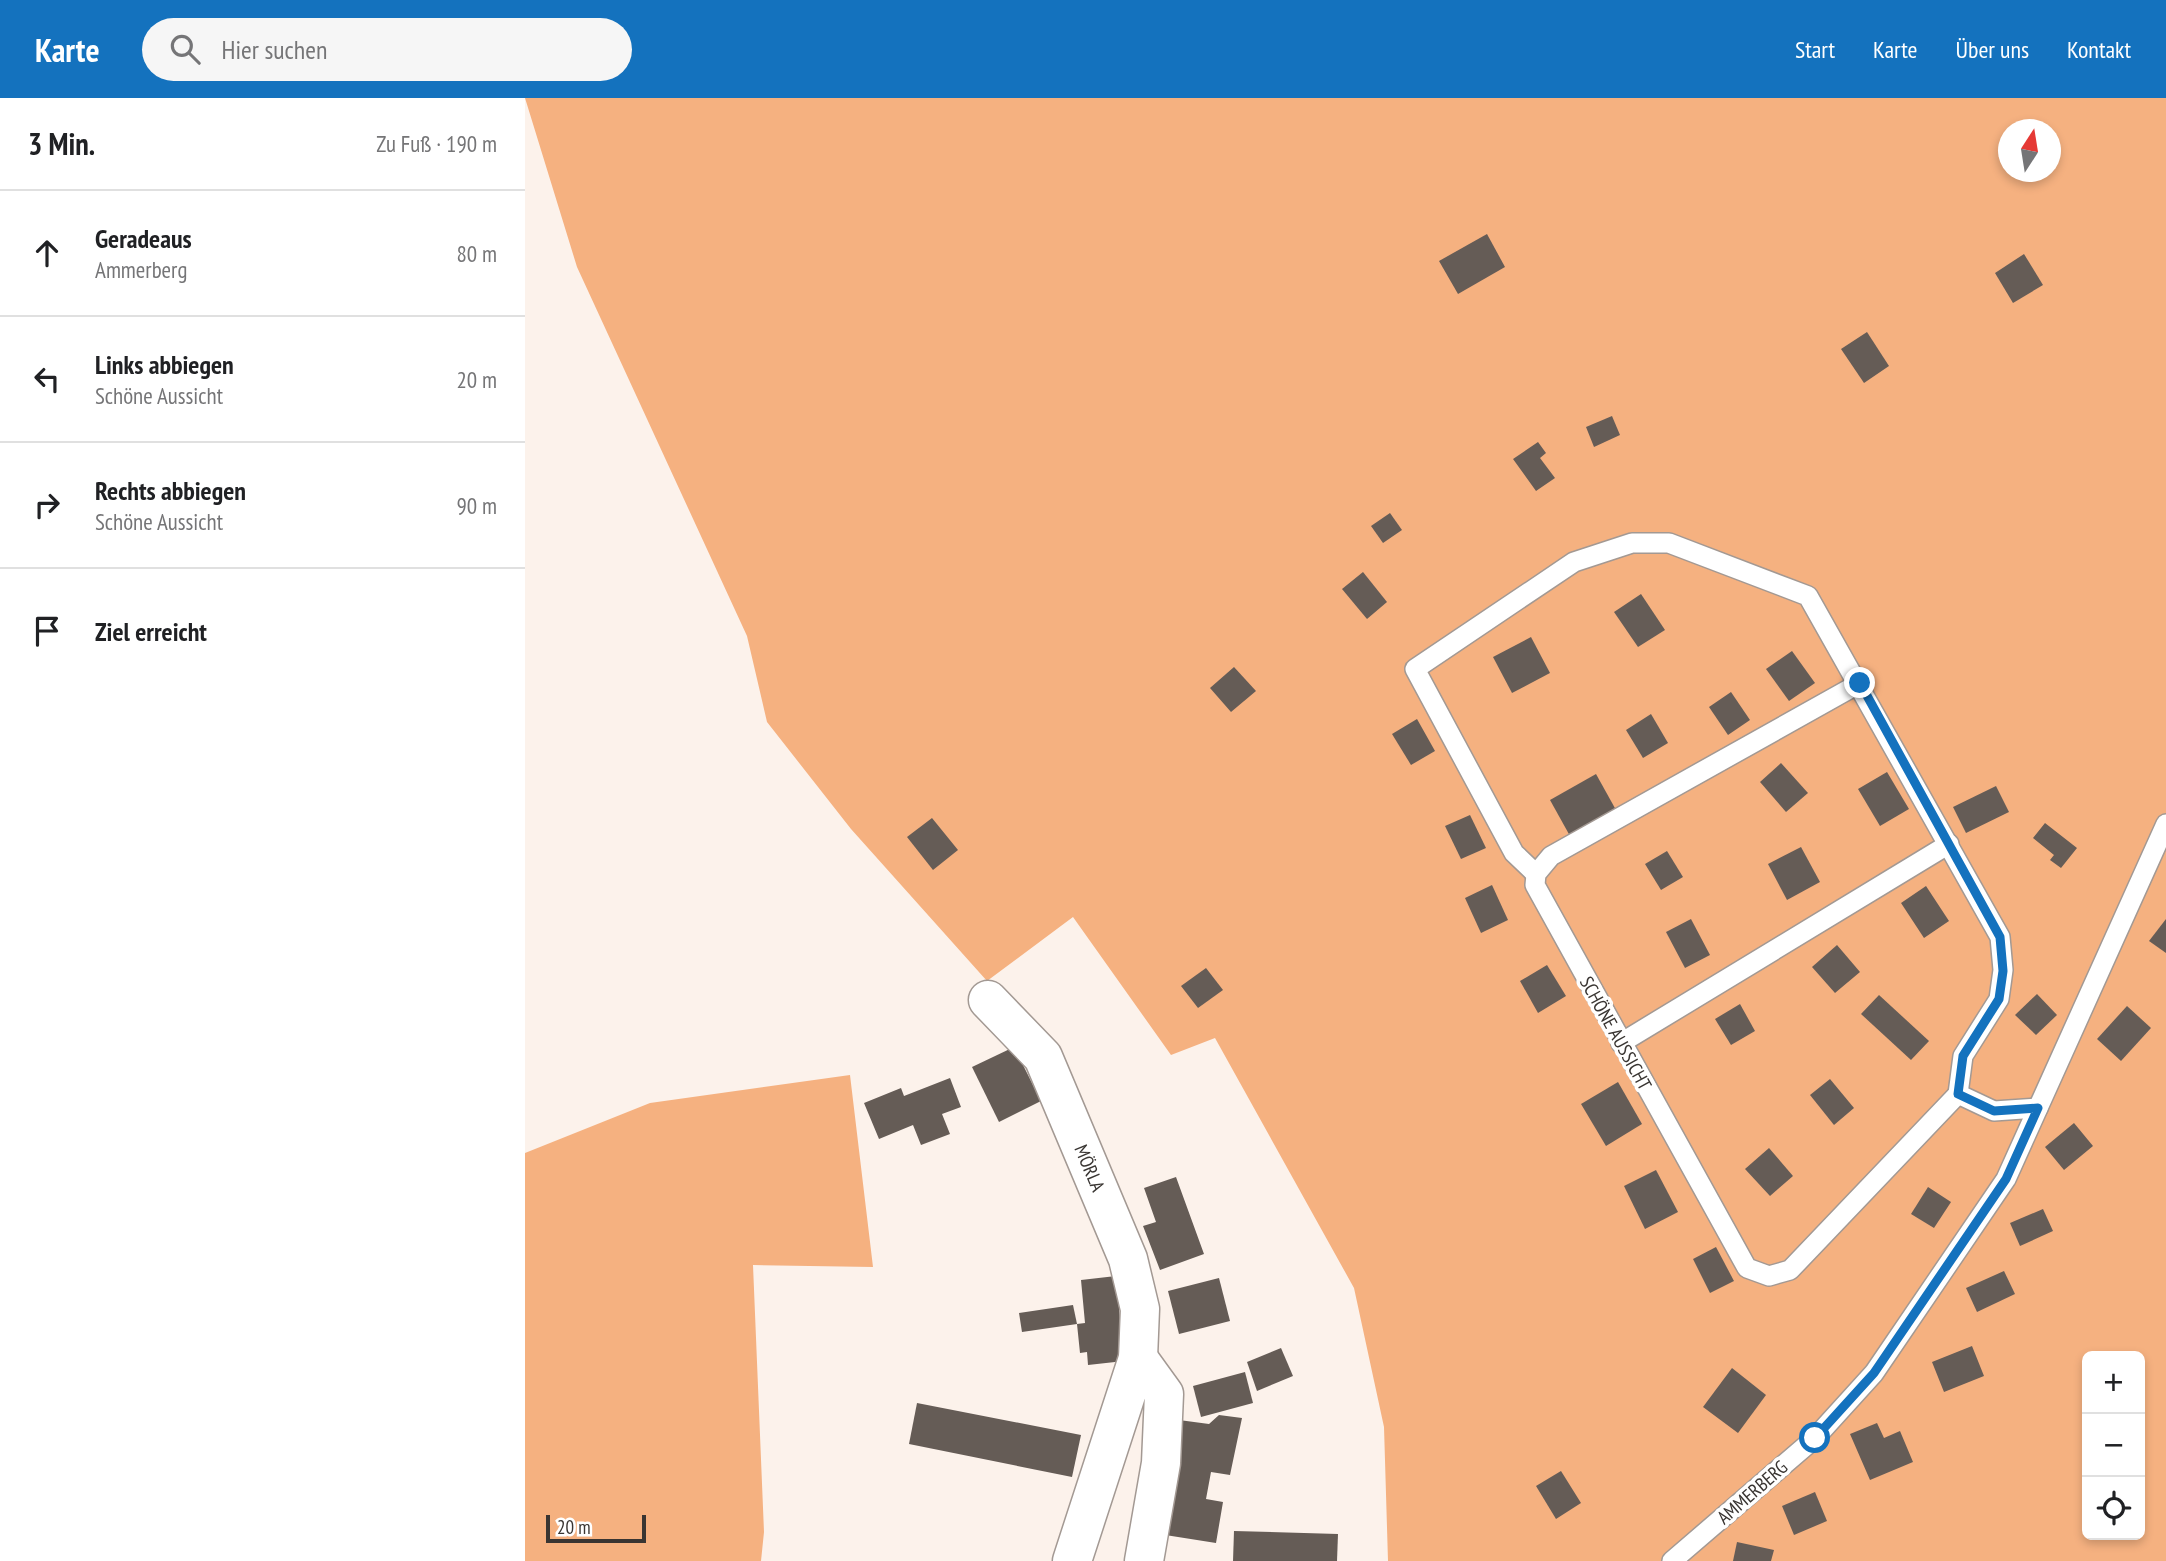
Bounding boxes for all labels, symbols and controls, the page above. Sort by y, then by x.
search box [142,18,632,81]
text: Karte [35,28,100,71]
icon: search [166,30,204,68]
text: Hier suchen [222,33,327,66]
text: Start [1795,34,1835,65]
text: Karte [1873,34,1918,65]
text: Über uns [1956,34,2029,65]
text: Kontakt [2067,34,2131,65]
north arrow [1998,119,2061,182]
text: 3 Min. [28,124,95,163]
text: Zu Fuß · 190 m [376,129,497,158]
text: Geradeaus [95,222,192,255]
icon: ahead [28,234,66,272]
text: 80 m [456,239,497,268]
text: Ammerberg [95,255,187,284]
text: Links abbiegen [95,348,234,381]
icon: left [28,360,66,398]
text: 20 m [456,365,497,394]
text: Schöne Aussicht [95,381,223,410]
text: Rechts abbiegen [95,474,246,507]
icon: right [28,486,66,524]
text: 90 m [456,491,497,520]
text: Schöne Aussicht [95,507,223,536]
icon: arrive [28,612,66,650]
text: Ziel erreicht [95,615,207,648]
route end [1844,667,1875,698]
street label: SCHÖNE AUSSICHT [1575,972,1657,1094]
street label: MÖRLA [1069,1141,1111,1195]
map controls [2082,1351,2145,1540]
button: + [2082,1351,2145,1414]
button: − [2082,1414,2145,1477]
route start [1799,1422,1830,1453]
street label: AMMERBERG [1712,1455,1792,1529]
button: locate [2082,1477,2145,1540]
scale bar [546,1512,646,1544]
text: 20 m [557,1515,591,1539]

